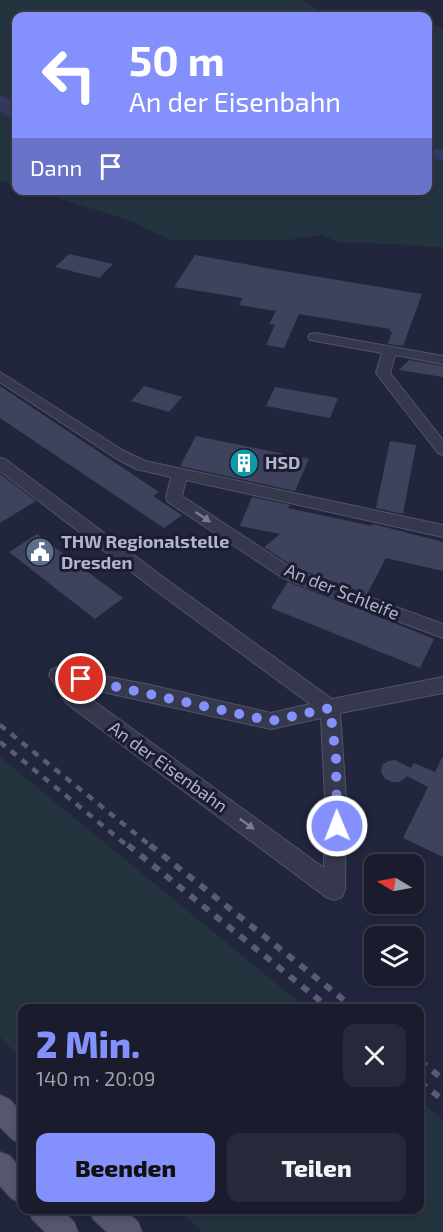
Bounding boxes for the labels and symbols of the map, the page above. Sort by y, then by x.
building icon: HSD [228,447,260,479]
place label: HSD [265,451,300,473]
one-way arrow [195,511,211,522]
place label: THW Regionalstelle Dresden [61,530,229,573]
public building icon: THW Regionalstelle Dresden [24,536,56,568]
street label: An der Schleife [282,558,403,624]
pin [55,653,106,704]
street label: An der Eisenbahn [105,716,232,817]
position arrow [305,794,369,858]
one-way arrow [239,818,254,830]
north arrow [364,854,424,914]

